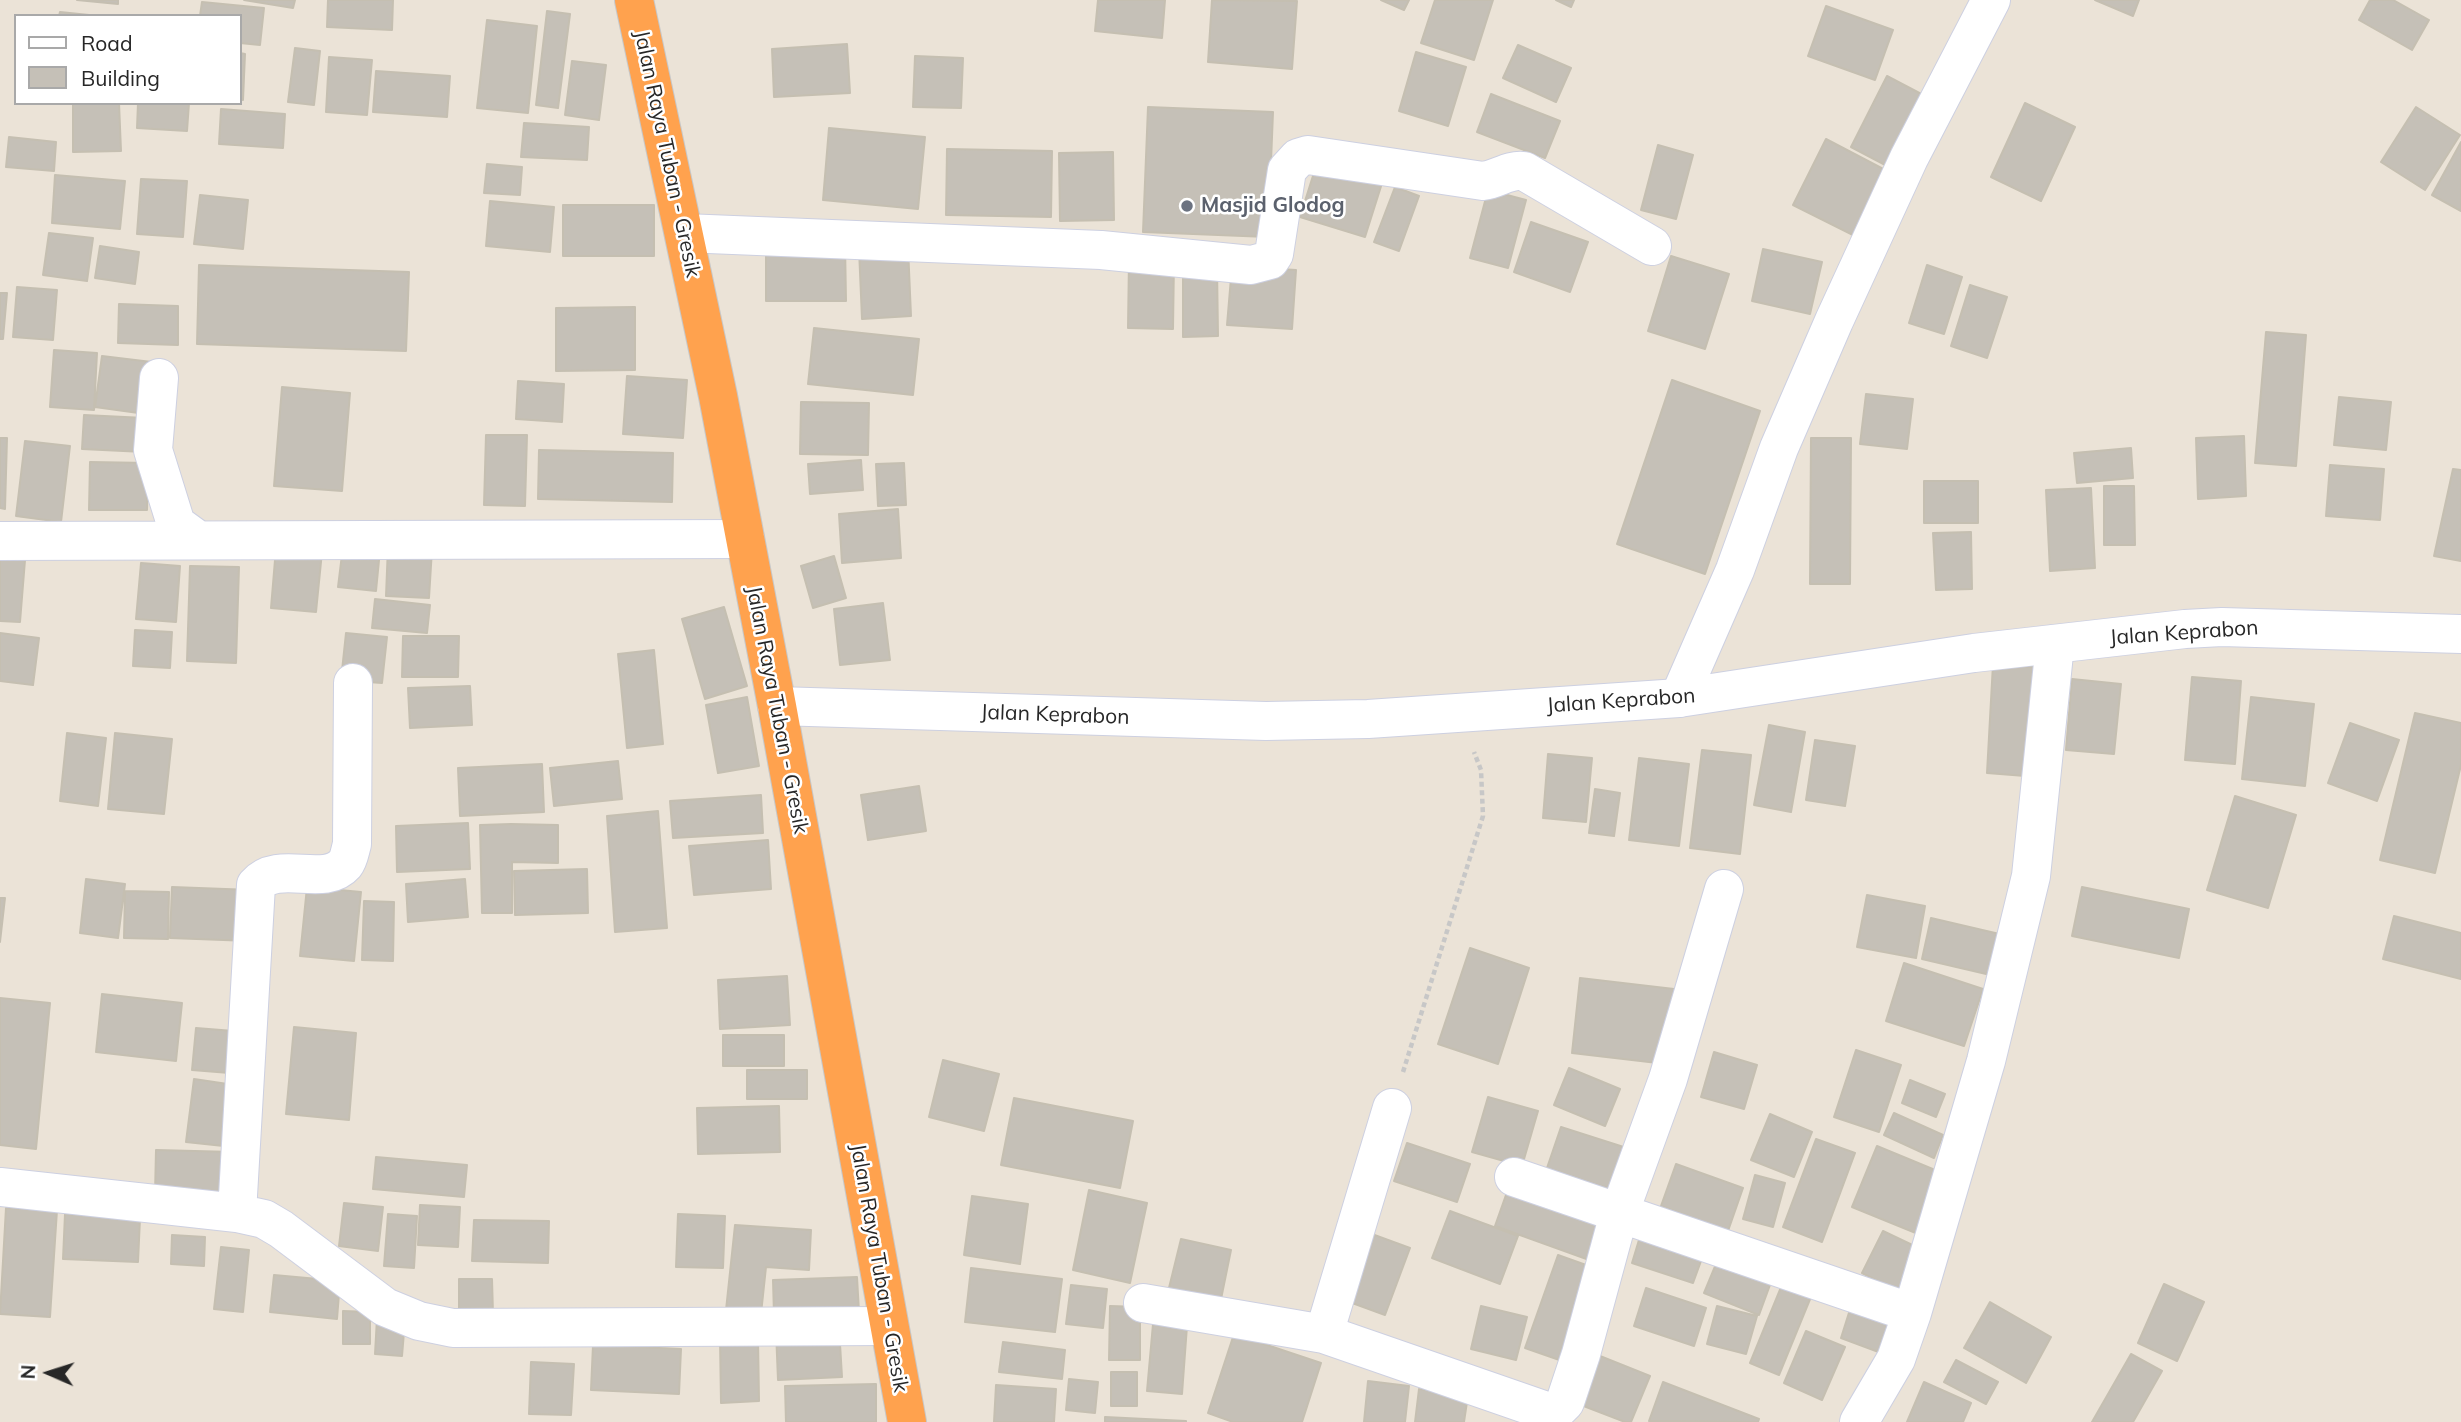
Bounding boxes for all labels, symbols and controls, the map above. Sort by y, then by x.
legend [14,14,242,105]
street label: Jalan Raya Tuban - Gresik [628,28,706,280]
text: Road [81,30,132,56]
text: Building [81,65,160,91]
place label: Masjid Glodog [1201,193,1345,219]
marker: Masjid Glodog [1179,198,1195,214]
street label: Jalan Raya Tuban - Gresik [741,584,813,836]
street label: Jalan Keprabon [2109,615,2259,651]
street label: Jalan Keprabon [1546,683,1696,719]
street label: Jalan Keprabon [980,700,1130,730]
street label: Jalan Raya Tuban - Gresik [845,1142,913,1394]
north arrow [14,1338,84,1408]
text: N [16,1364,40,1380]

